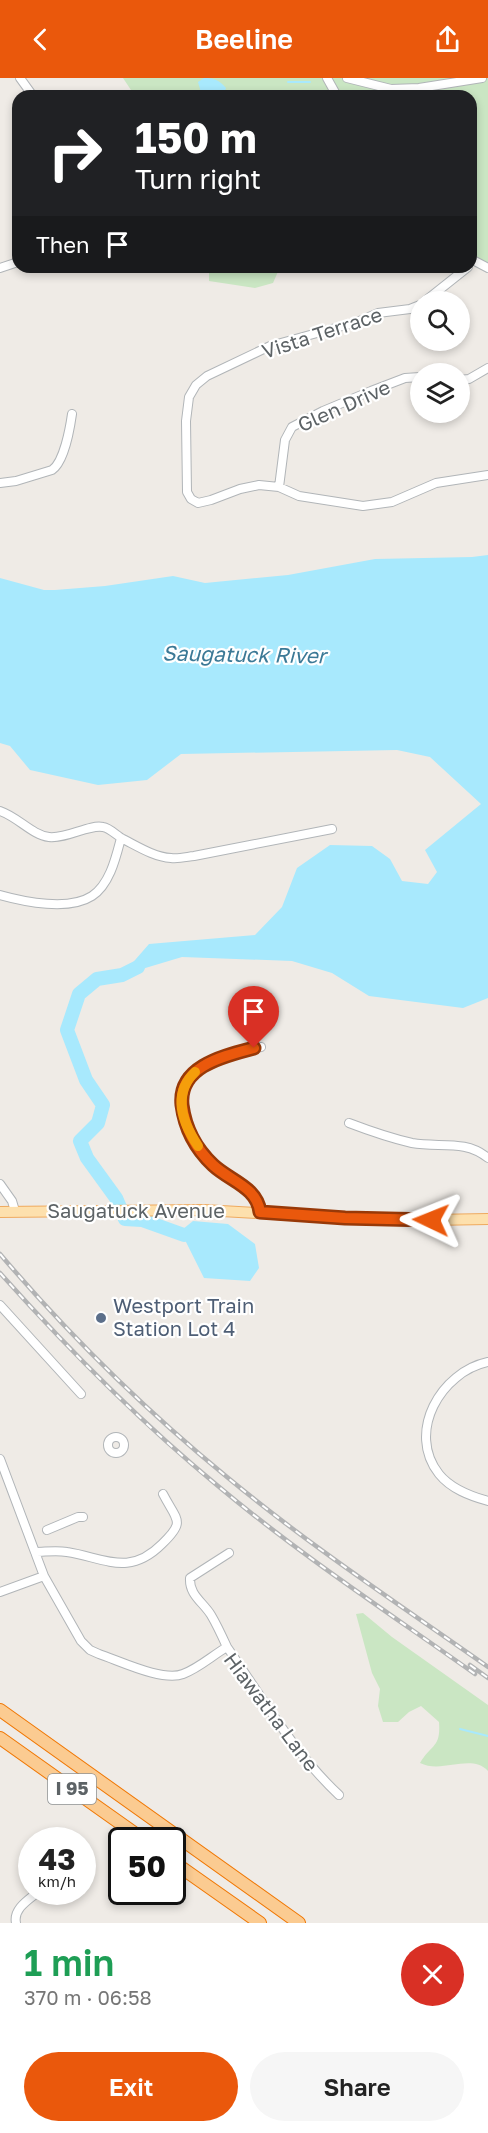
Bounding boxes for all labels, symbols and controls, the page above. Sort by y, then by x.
icon: back [24,23,57,56]
text: Beeline [195,23,293,55]
icon: share [431,23,464,56]
text: 150 m [135,112,257,162]
icon: right [36,114,114,192]
text: Turn right [135,163,261,195]
icon: arrive [101,228,134,261]
text: Then [36,231,89,258]
map controls [410,291,470,423]
button: search [410,291,470,351]
street label: Vista Terrace [259,301,385,363]
button: layers [410,363,470,423]
street label: Glen Drive [294,374,394,436]
water label: Saugatuck River [162,640,329,668]
pin [228,986,279,1048]
icon: arrive [237,995,270,1028]
position arrow [399,1188,463,1252]
street label: Saugatuck Avenue [47,1198,225,1222]
place label: Westport Train Station Lot 4 [113,1293,254,1340]
marker: Westport Train Station Lot 4 [94,1311,108,1325]
street label: Hiawatha Lane [219,1647,324,1775]
road number: I 95 [48,1774,96,1804]
speed limit sign: 50 [108,1827,186,1905]
text: 43 [38,1841,76,1877]
text: km/h [38,1872,76,1890]
text: 1 min [24,1941,114,1984]
button: close [401,1943,464,2006]
text: 370 m · 06:58 [24,1985,152,2009]
button: Exit [24,2052,238,2121]
button: Share [250,2052,464,2121]

